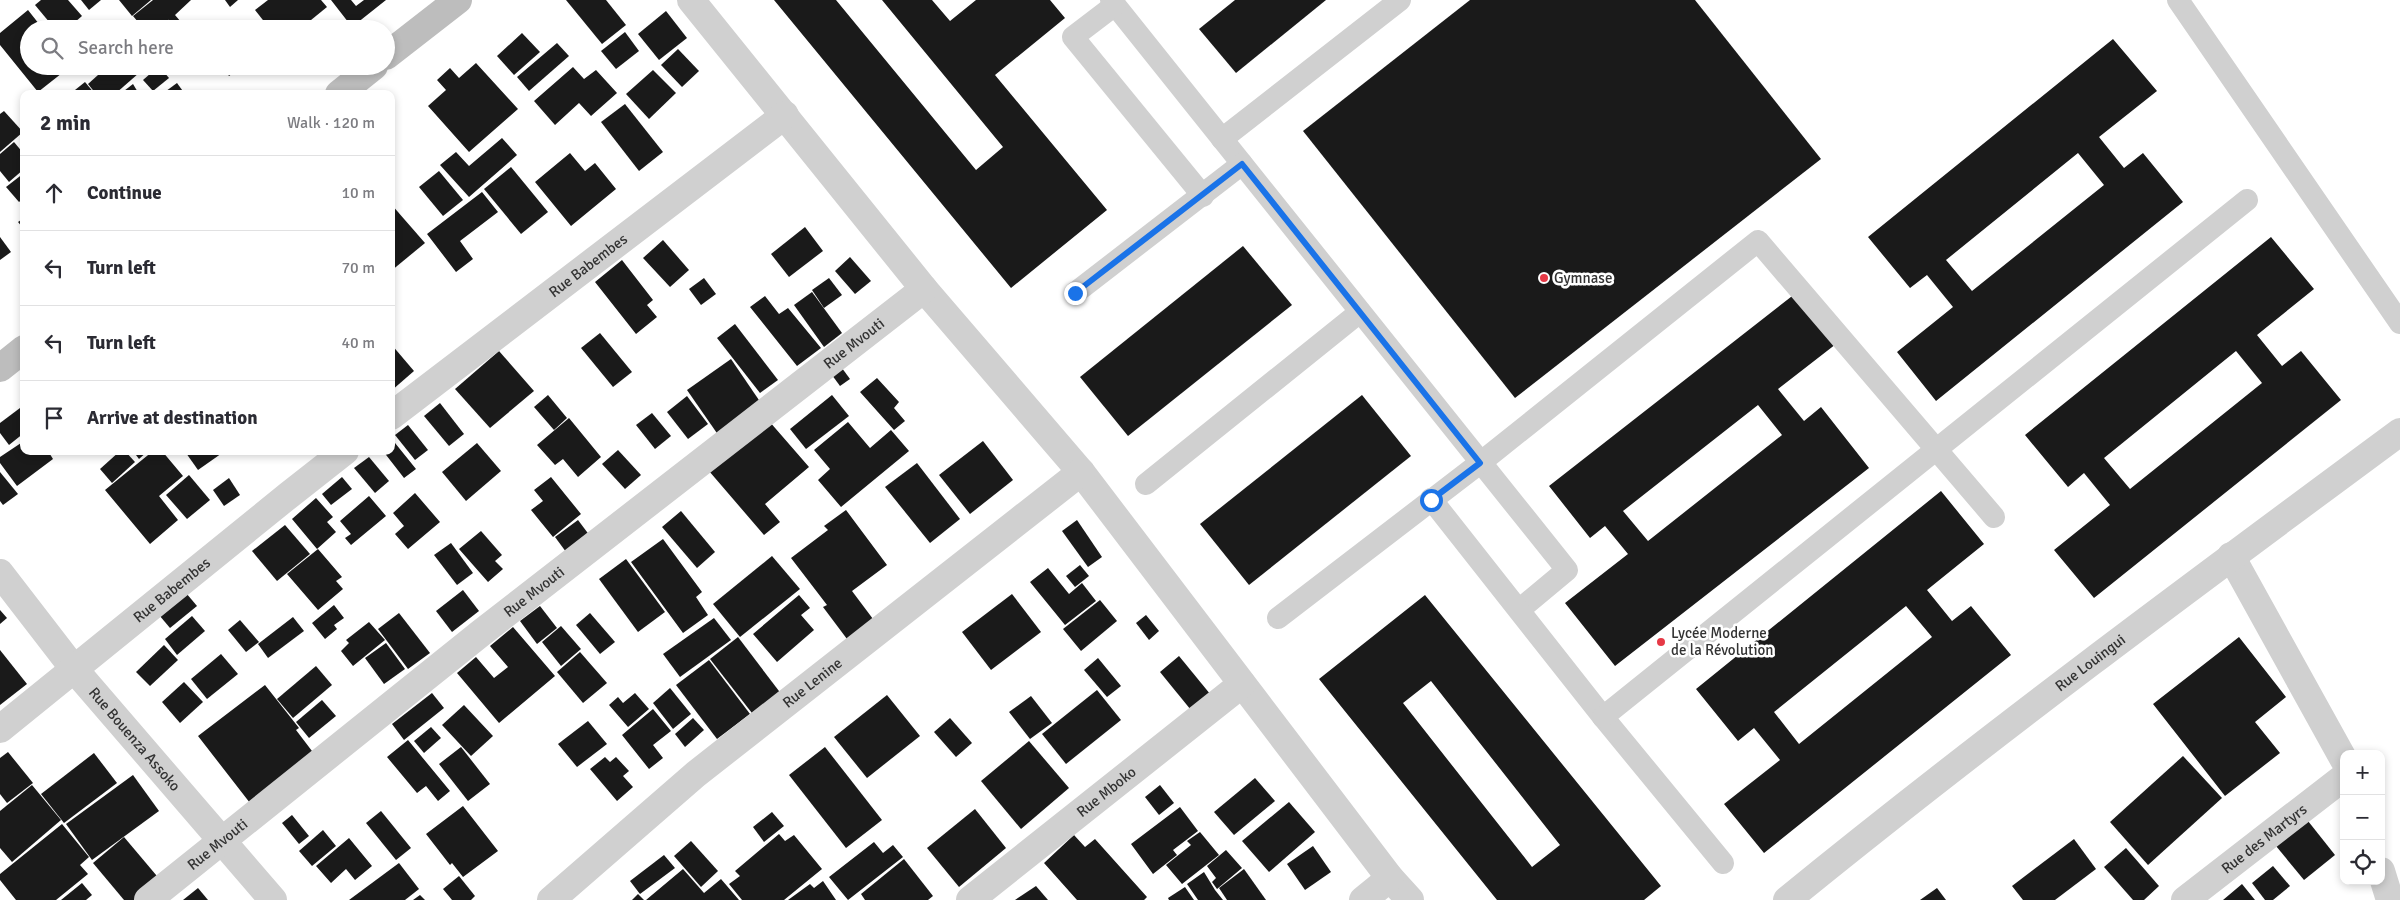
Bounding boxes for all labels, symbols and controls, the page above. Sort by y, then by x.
search box [20,20,395,75]
icon: search [38,34,66,62]
text: Search here [78,36,174,60]
text: 2 min [40,110,91,136]
text: Walk · 120 m [287,113,375,133]
icon: ahead [40,179,68,207]
text: Continue [87,181,162,205]
text: 10 m [341,183,375,203]
street label: Rue Babembes [545,230,631,301]
icon: left [40,254,68,282]
text: Turn left [87,256,156,280]
text: 70 m [341,258,375,278]
place label: Gymnase [1554,269,1612,287]
marker: Gymnase [1538,272,1550,284]
route end [1064,282,1087,305]
street label: Rue Mvouti [820,314,888,373]
icon: left [40,329,68,357]
text: Turn left [87,331,156,355]
text: 40 m [341,333,375,353]
icon: arrive [40,404,68,432]
text: Arrive at destination [87,406,258,430]
route start [1420,489,1443,512]
street label: Rue Babembes [130,553,214,626]
street label: Rue Mvouti [500,563,568,621]
place label: Lycée Moderne de la Révolution [1671,624,1774,659]
street label: Rue Louingui [2052,630,2129,695]
marker: Lycée Moderne de la Révolution [1655,636,1667,648]
street label: Rue Lenine [779,654,846,712]
street label: Rue Bouenza Assoko [85,684,184,795]
map controls [2340,750,2385,885]
button: + [2340,750,2385,795]
street label: Rue Mboko [1073,763,1140,821]
button: − [2340,795,2385,840]
street label: Rue des Martyrs [2218,800,2311,877]
street label: Rue Mvouti [184,815,251,874]
button: locate [2340,840,2385,885]

